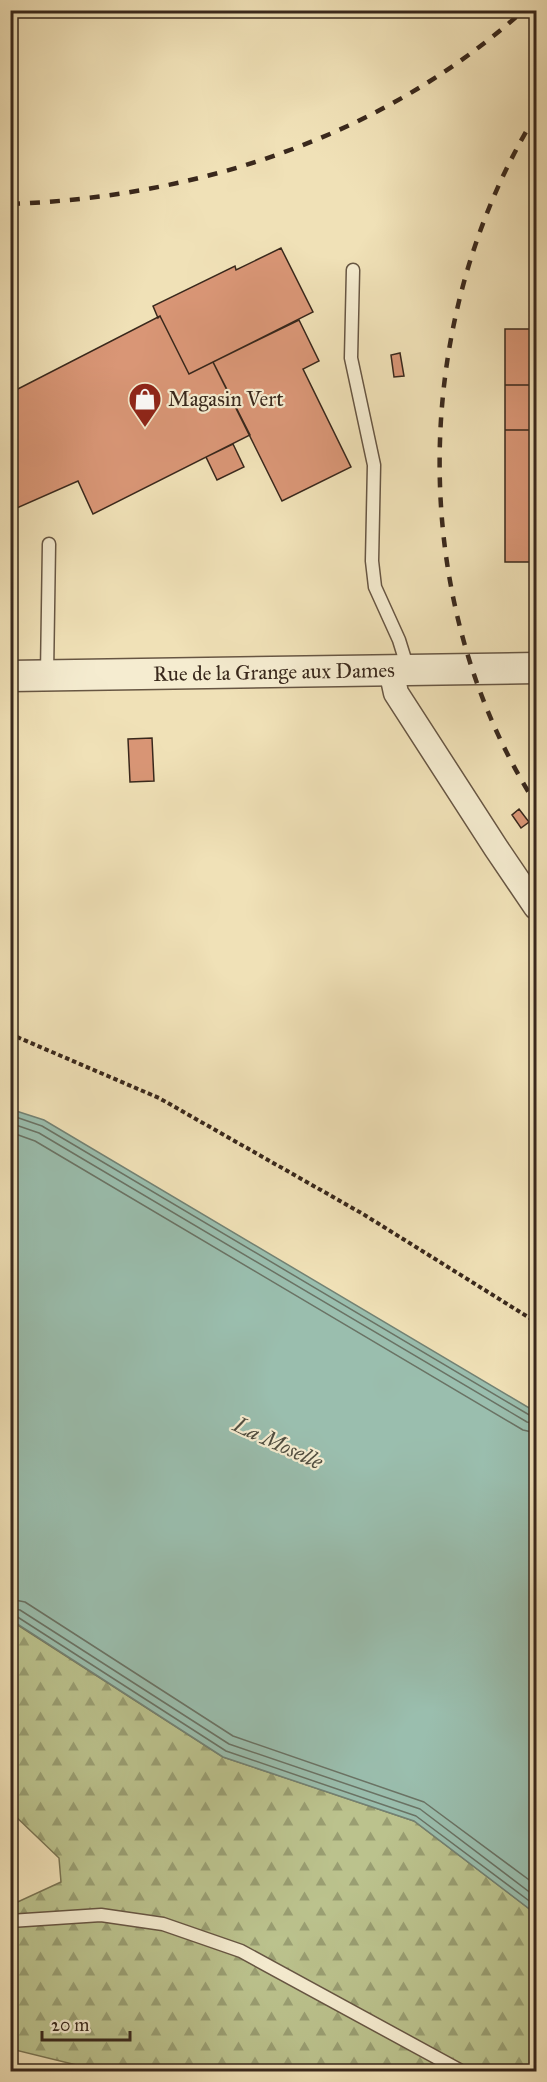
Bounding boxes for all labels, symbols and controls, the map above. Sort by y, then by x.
shop icon: Magasin Vert [127,381,163,428]
place label: Magasin Vert [168,386,284,412]
street label: Rue de la Grange aux Dames [153,657,395,687]
water label: La Moselle [228,1410,328,1476]
scale bar [42,2004,130,2042]
text: 20 m [51,2014,89,2036]

